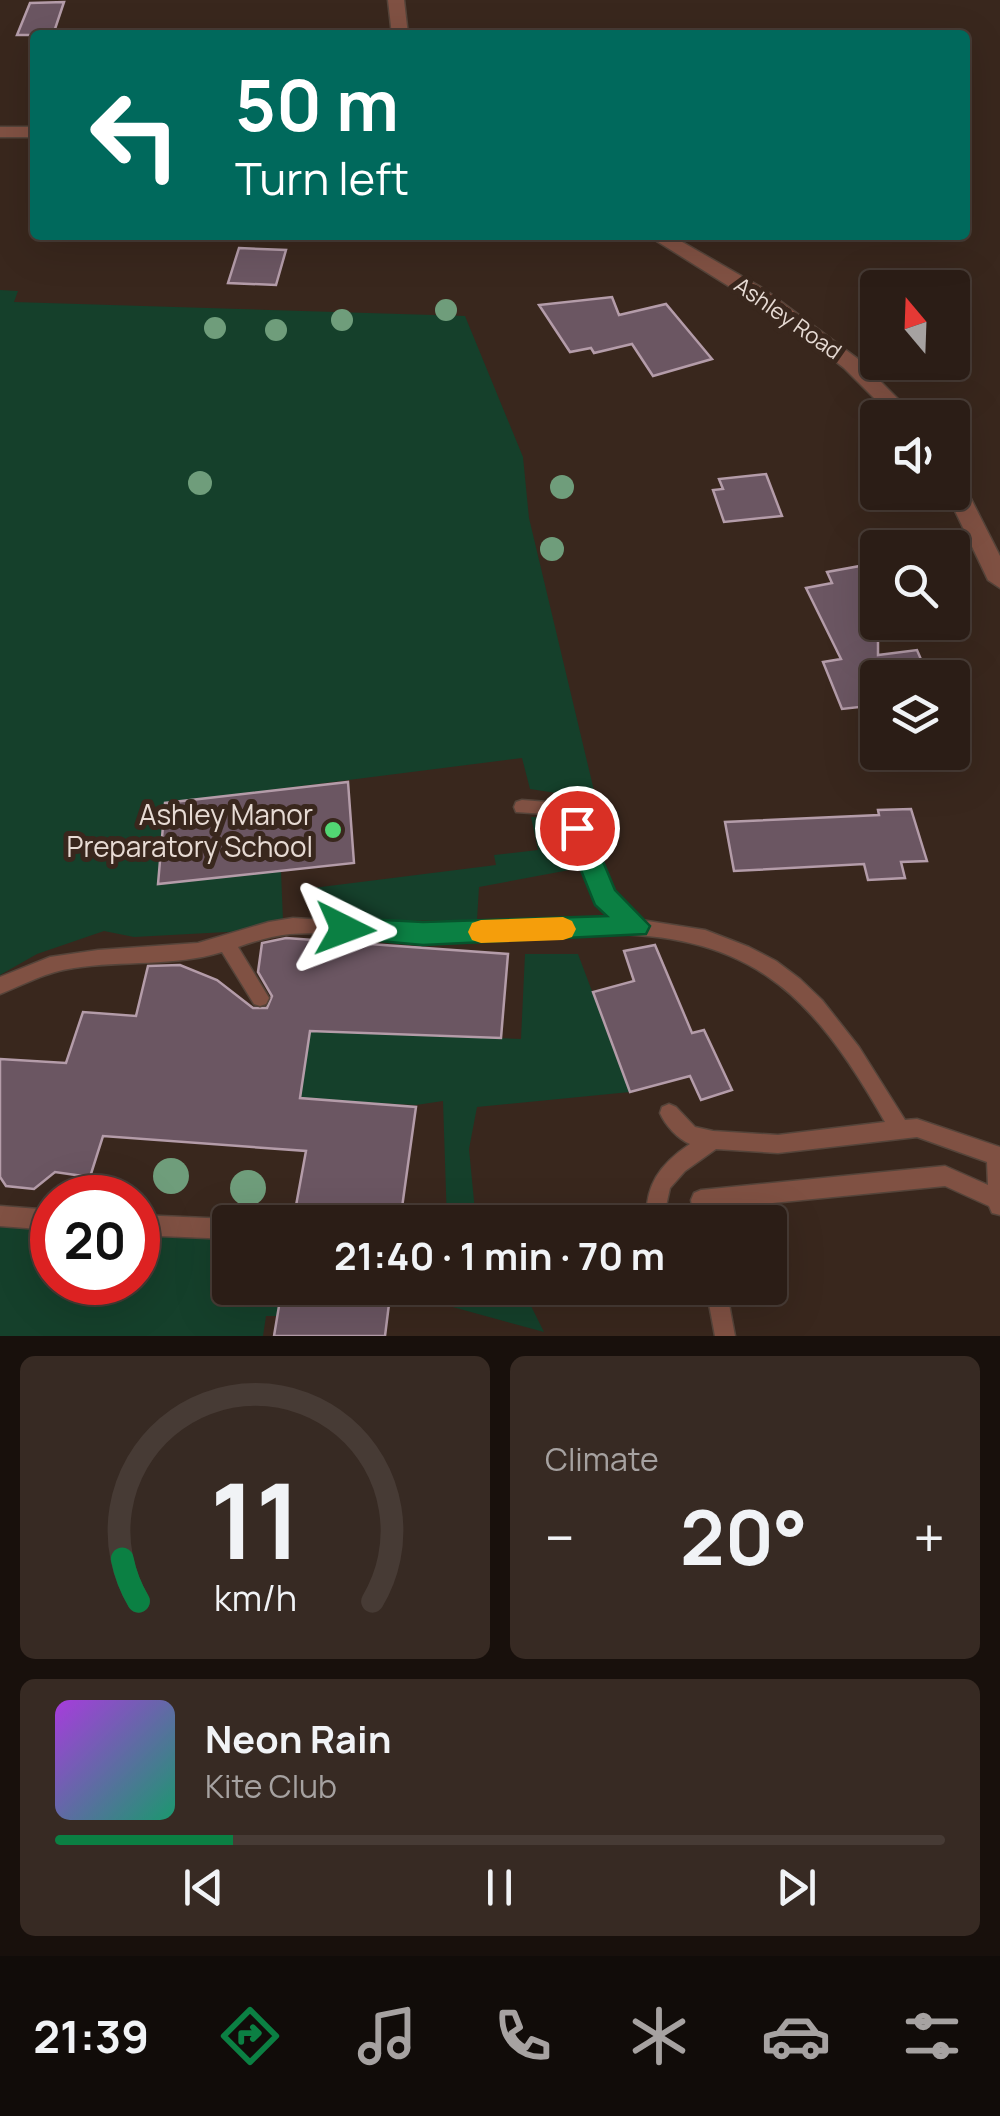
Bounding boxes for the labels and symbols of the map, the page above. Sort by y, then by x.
street label: Ashley Road [728,270,848,366]
north arrow [860,270,970,380]
pin [535,786,620,871]
place label: Ashley Manor Preparatory School [67,795,313,865]
marker: Ashley Manor Preparatory School [322,819,344,841]
position arrow [293,877,397,981]
speed limit sign: 20 [30,1175,160,1305]

